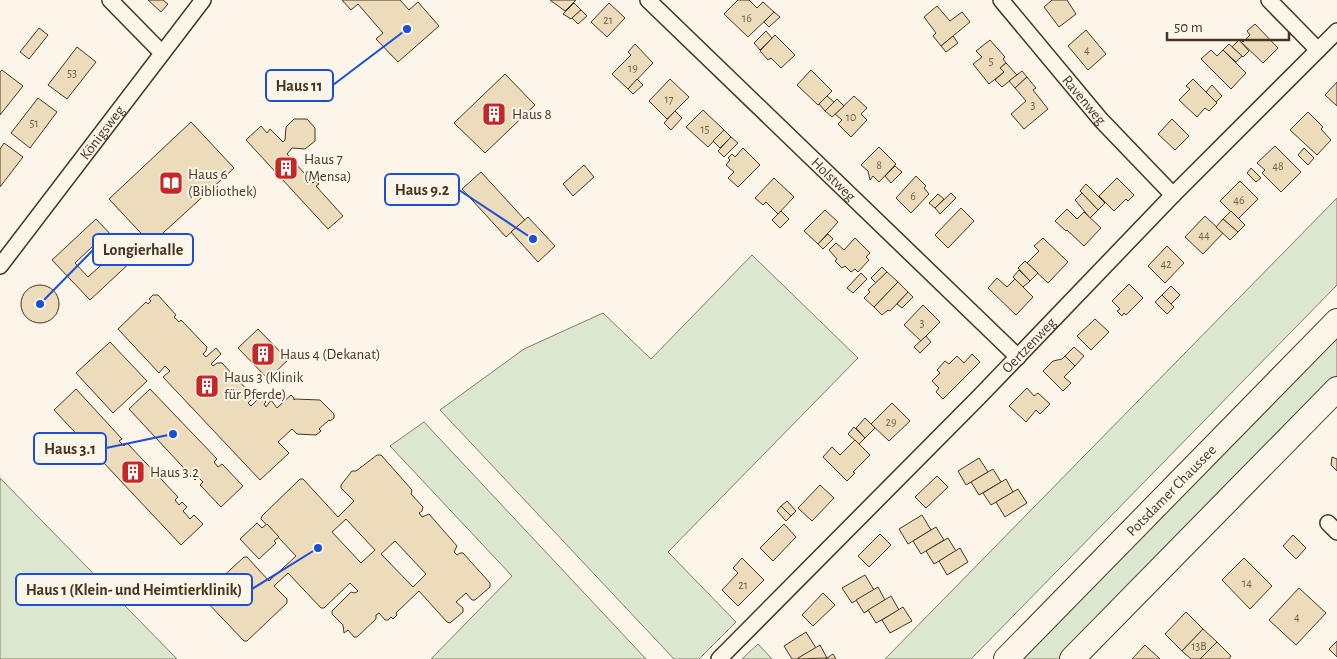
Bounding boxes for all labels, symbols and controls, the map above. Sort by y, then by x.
scale bar [1167,10,1290,42]
house number: 16 [742,12,752,24]
house number: 21 [603,14,613,26]
text: 50 m [1174,20,1203,35]
house number: 4 [1084,44,1090,56]
house number: 5 [988,55,994,67]
house number: 19 [628,62,638,74]
house number: 53 [67,67,77,79]
callout: Haus 11 [266,70,333,101]
street label: Ravenweg [1059,73,1109,128]
text: Haus 11 [275,78,323,94]
house number: 17 [664,93,674,105]
house number: 3 [1031,99,1036,111]
building icon: Haus 8 [481,101,507,127]
street label: Königsweg [77,102,128,162]
place label: Haus 8 [512,107,552,122]
house number: 10 [846,111,856,123]
house number: 51 [29,117,39,129]
house number: 15 [700,123,710,135]
place label: Haus 7 (Mensa) [304,152,352,184]
building icon: Haus 7 (Mensa) [273,155,299,181]
street label: Holstweg [808,155,859,205]
house number: 8 [876,159,882,171]
house number: 48 [1272,160,1284,172]
place label: Haus 6 (Bibliothek) [188,167,257,199]
library icon: Haus 6 (Bibliothek) [158,170,184,196]
callout: Haus 9.2 [385,174,459,205]
text: Haus 9.2 [395,182,450,198]
house number: 6 [910,190,916,202]
house number: 46 [1233,194,1245,206]
house number: 44 [1198,229,1210,241]
callout: Longierhalle [93,234,193,265]
text: Longierhalle [103,242,184,258]
house number: 42 [1160,258,1172,270]
street label: Oertzenweg [999,314,1059,376]
house number: 3 [920,317,925,329]
building icon: Haus 4 (Dekanat) [250,341,276,367]
place label: Haus 4 (Dekanat) [280,347,381,362]
place label: Haus 3 (Klinik für Pferde) [224,370,303,402]
building icon: Haus 3 (Klinik für Pferde) [194,373,220,399]
house number: 29 [885,416,897,428]
callout: Haus 3.1 [34,433,106,464]
text: Haus 3.1 [44,441,96,457]
street label: Potsdamer Chaussee [1124,442,1219,539]
building icon: Haus 3.2 [120,459,146,485]
place label: Haus 3.2 [150,465,199,480]
callout: Haus 1 (Klein- und Heimtierklinik) [16,574,252,605]
house number: 14 [1242,577,1252,589]
house number: 21 [738,579,748,591]
text: Haus 1 (Klein- und Heimtierklinik) [26,582,242,598]
house number: 4 [1294,611,1300,623]
house number: 13B [1191,640,1207,652]

